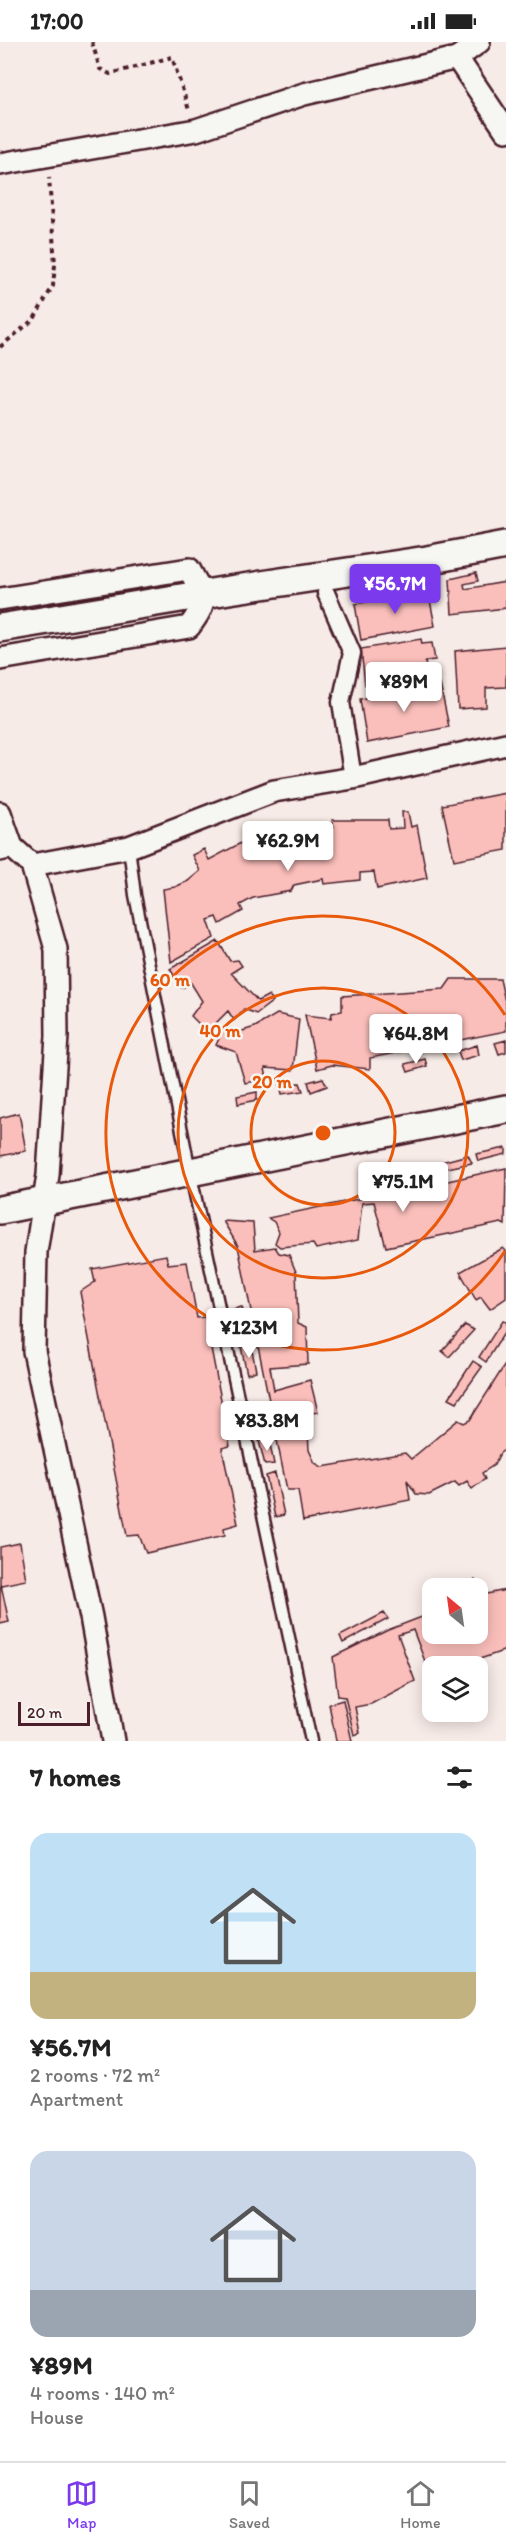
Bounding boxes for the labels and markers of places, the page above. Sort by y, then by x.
pin: ¥56.7M [346,564,444,615]
pin: ¥89M [368,662,440,713]
pin: ¥62.9M [239,821,337,872]
pin: ¥64.8M [367,1014,465,1065]
centre of rings [313,1123,333,1143]
pin: ¥75.1M [354,1162,452,1213]
pin: ¥123M [207,1308,291,1359]
pin: ¥83.8M [218,1401,316,1452]

